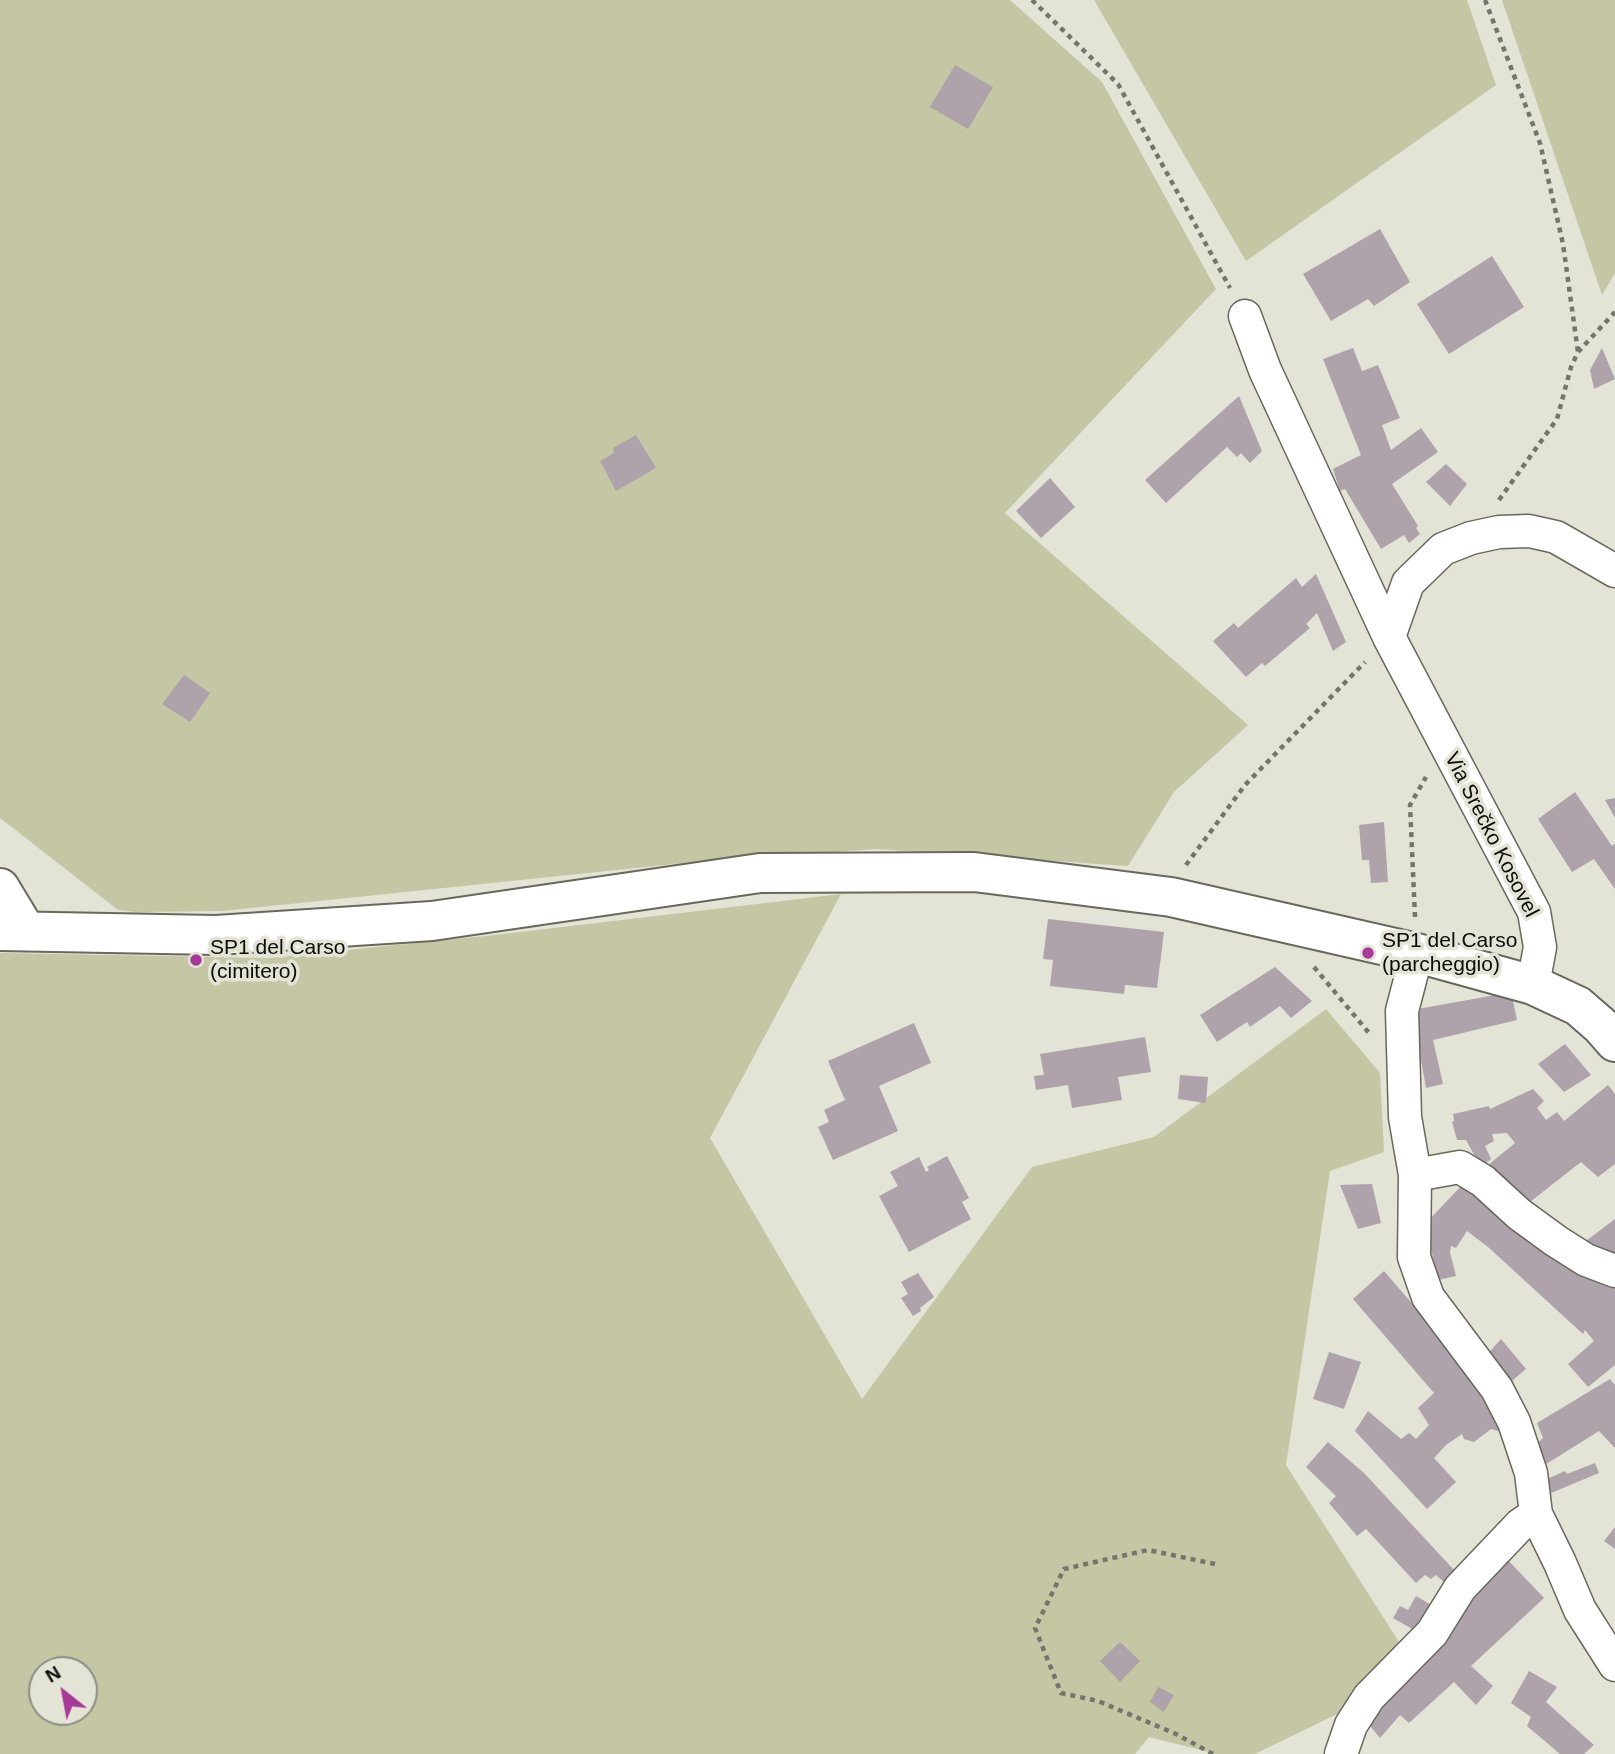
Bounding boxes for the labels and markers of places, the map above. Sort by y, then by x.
place label: SP1 del Carso (parcheggio) [1382,928,1517,978]
place label: SP1 del Carso (cimitero) [210,935,345,985]
marker: SP1 del Carso (parcheggio) [1360,945,1376,961]
marker: SP1 del Carso (cimitero) [188,952,204,968]

